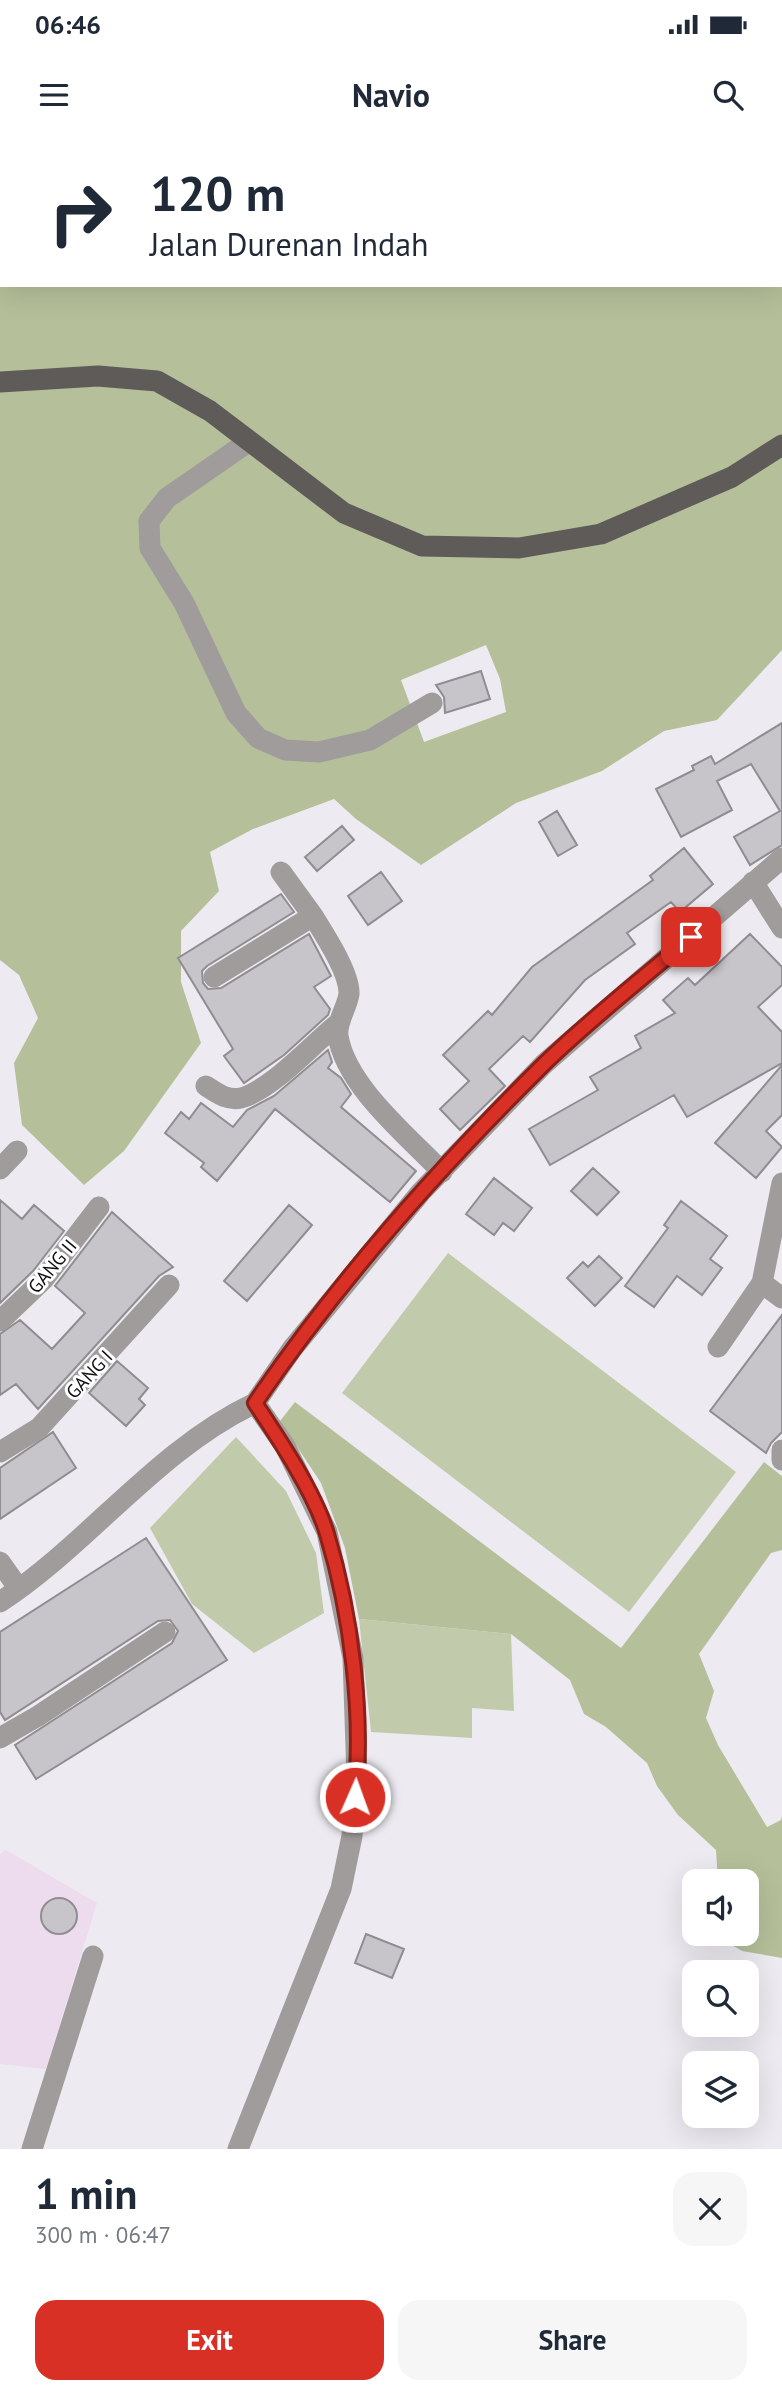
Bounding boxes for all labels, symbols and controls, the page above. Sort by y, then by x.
text: 06:46 [35,8,101,41]
text: Navio [352,74,430,116]
icon: menu [35,76,73,114]
icon: search [709,76,747,114]
text: 120 m [150,161,285,225]
icon: right [35,168,126,259]
text: Jalan Durenan Indah [150,223,429,265]
pin [661,907,721,967]
icon: arrive [672,918,710,956]
street label: GANG II [22,1234,82,1298]
street label: GANG I [61,1345,117,1403]
position arrow [318,1760,392,1834]
map controls [682,1869,759,2128]
button: sound [682,1869,759,1946]
button: search [682,1960,759,2037]
button: layers [682,2051,759,2128]
text: 1 min [35,2166,137,2221]
button: close [673,2172,747,2246]
text: 300 m · 06:47 [35,2220,171,2249]
button: Exit [35,2300,384,2380]
button: Share [398,2300,747,2380]

